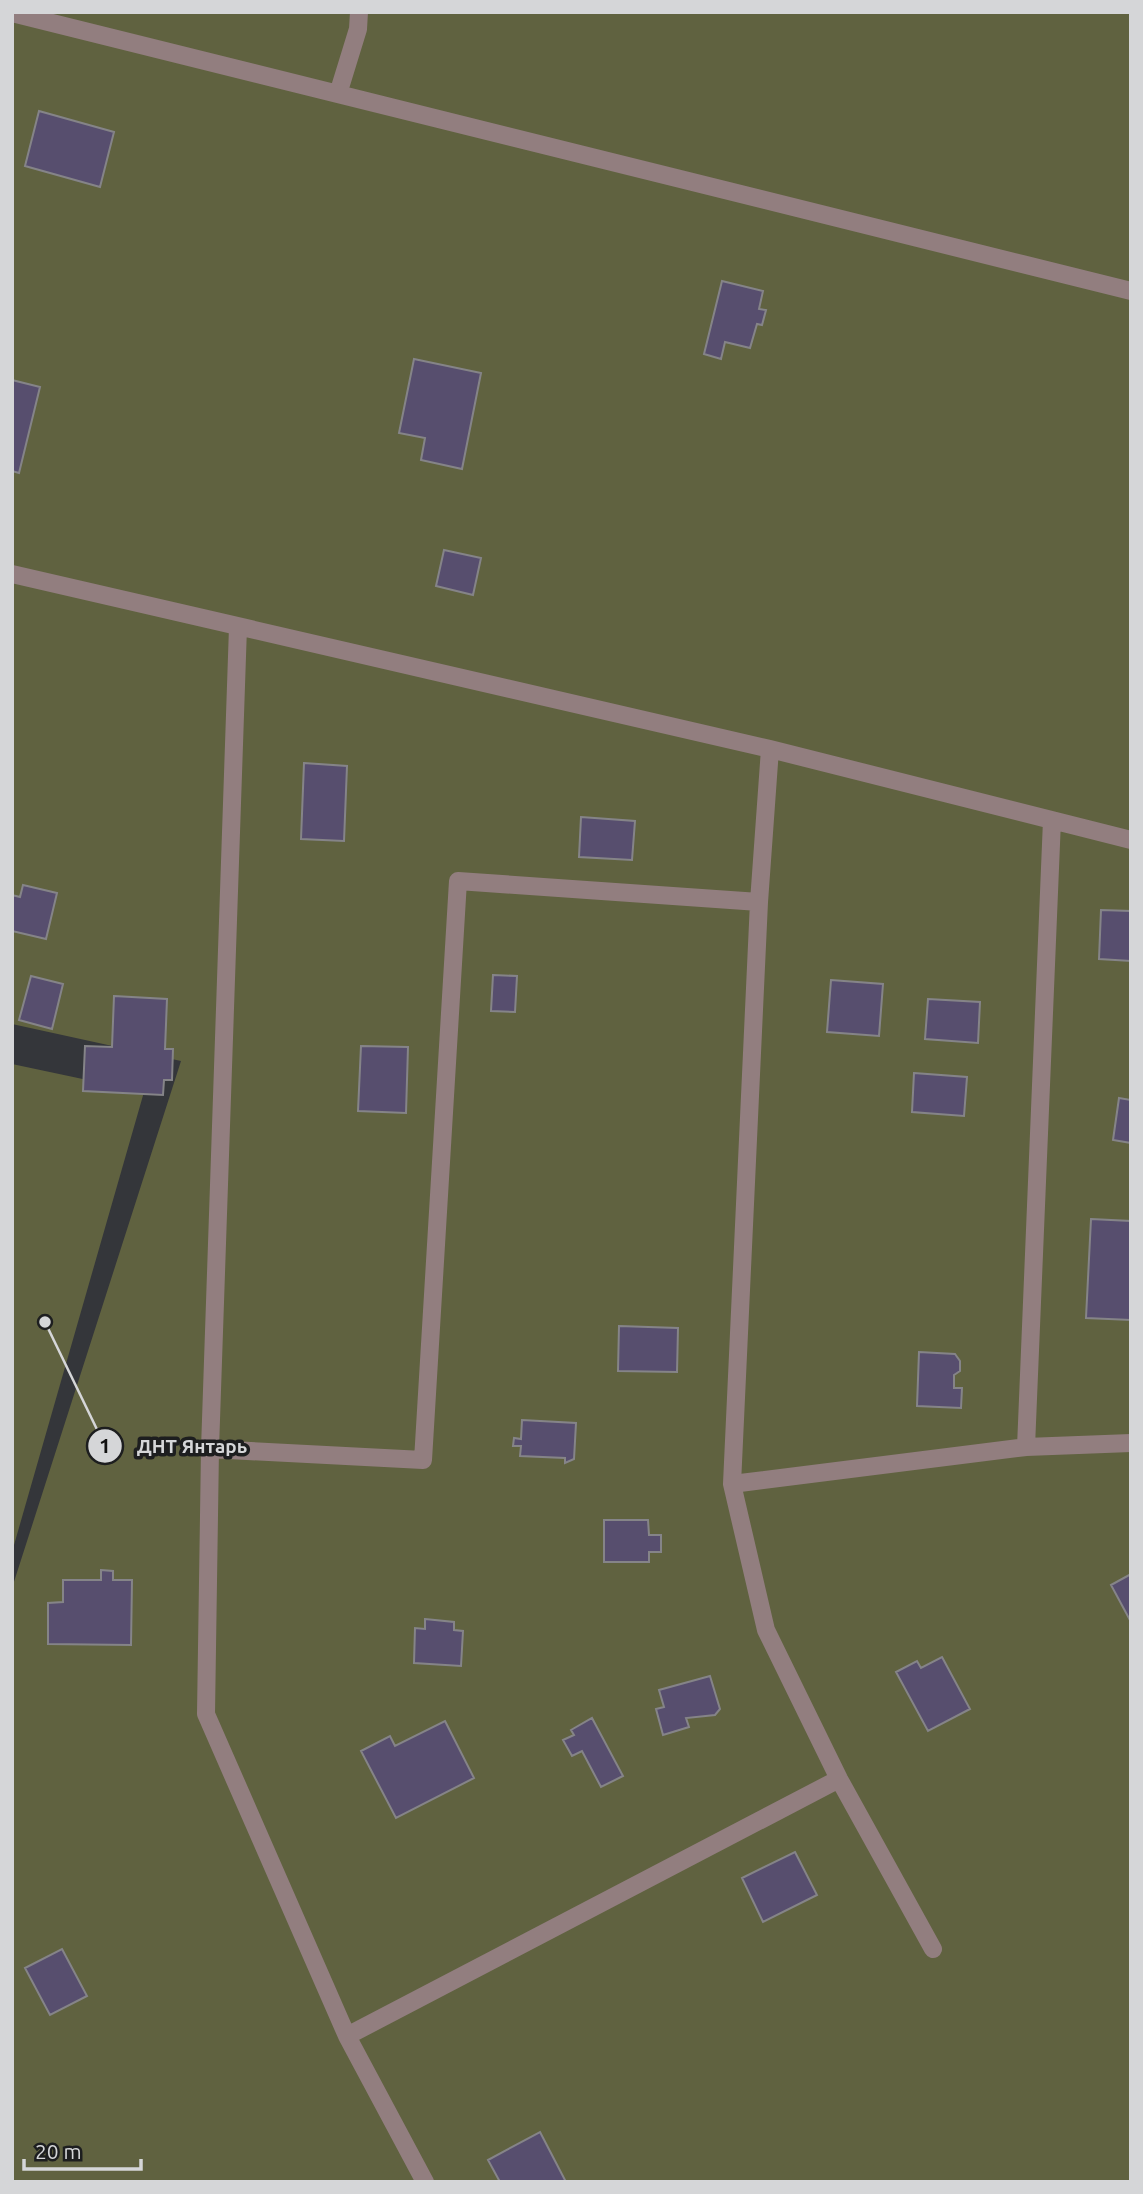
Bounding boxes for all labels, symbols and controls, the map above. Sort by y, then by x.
callout: ДНТ Янтарь [88,1426,261,1466]
text: 1 [99,1433,111,1457]
text: ДНТ Янтарь [137,1435,247,1457]
scale bar [24,2128,142,2172]
text: 20 m [35,2139,82,2163]

